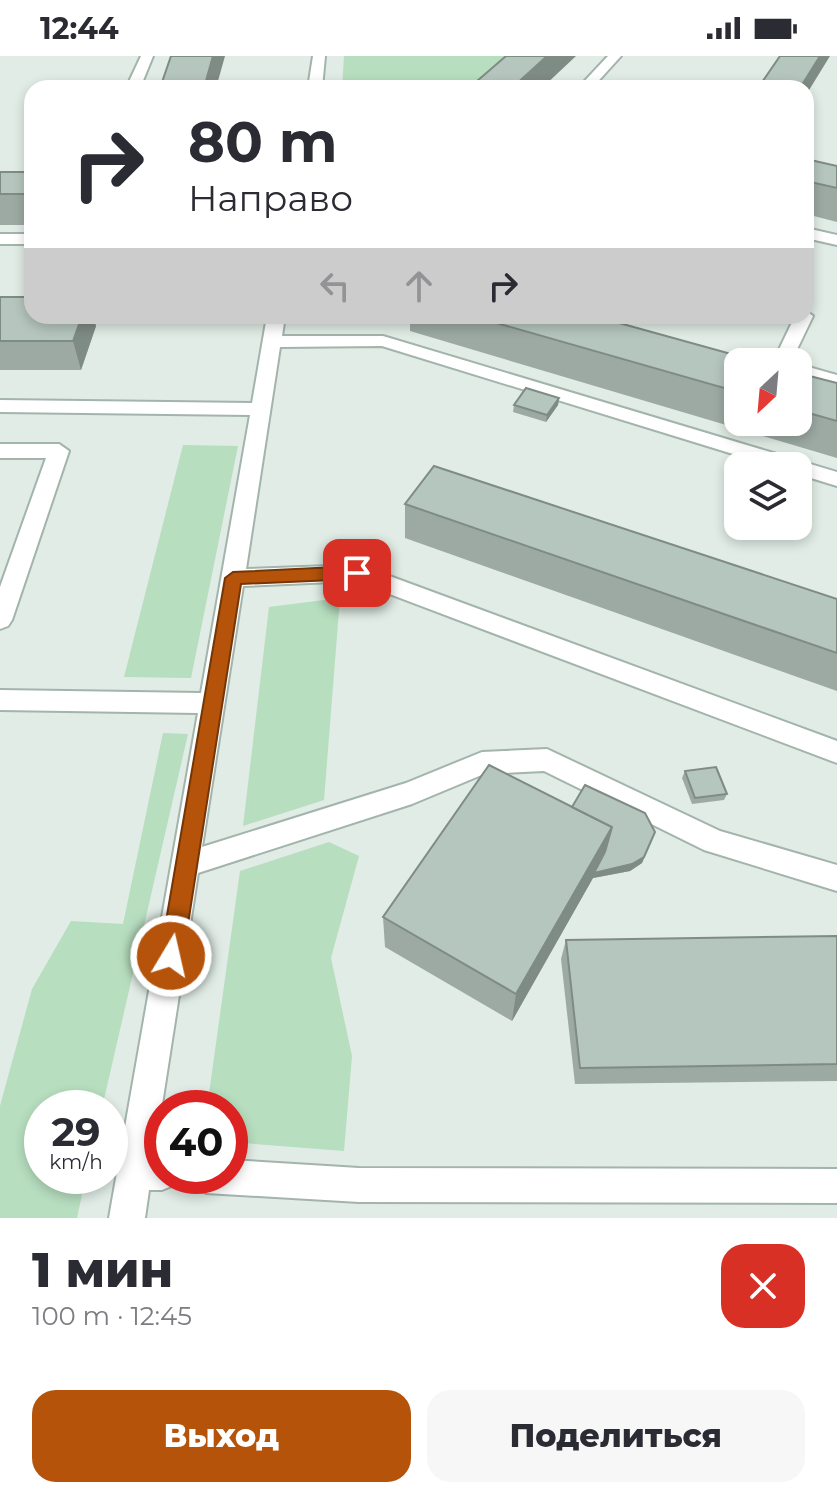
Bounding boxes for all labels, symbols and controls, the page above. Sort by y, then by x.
text: 12:44 [40,10,119,47]
text: 80 m [188,108,338,176]
icon: right [56,112,160,216]
text: Направо [188,176,353,220]
icon: left [313,264,357,308]
icon: ahead [397,264,441,308]
icon: right [481,264,525,308]
north arrow [724,348,812,436]
map controls [724,348,812,540]
button: layers [724,452,812,540]
pin [323,539,391,607]
icon: arrive [335,551,379,595]
position arrow [129,914,213,998]
speed limit sign: 40 [144,1090,248,1194]
text: 29 [51,1107,101,1156]
text: km/h [49,1150,103,1174]
text: 1 мин [32,1241,173,1299]
button: close [721,1244,805,1328]
text: 100 m · 12:45 [32,1300,192,1332]
button: Выход [32,1390,411,1482]
button: Поделиться [427,1390,805,1482]

